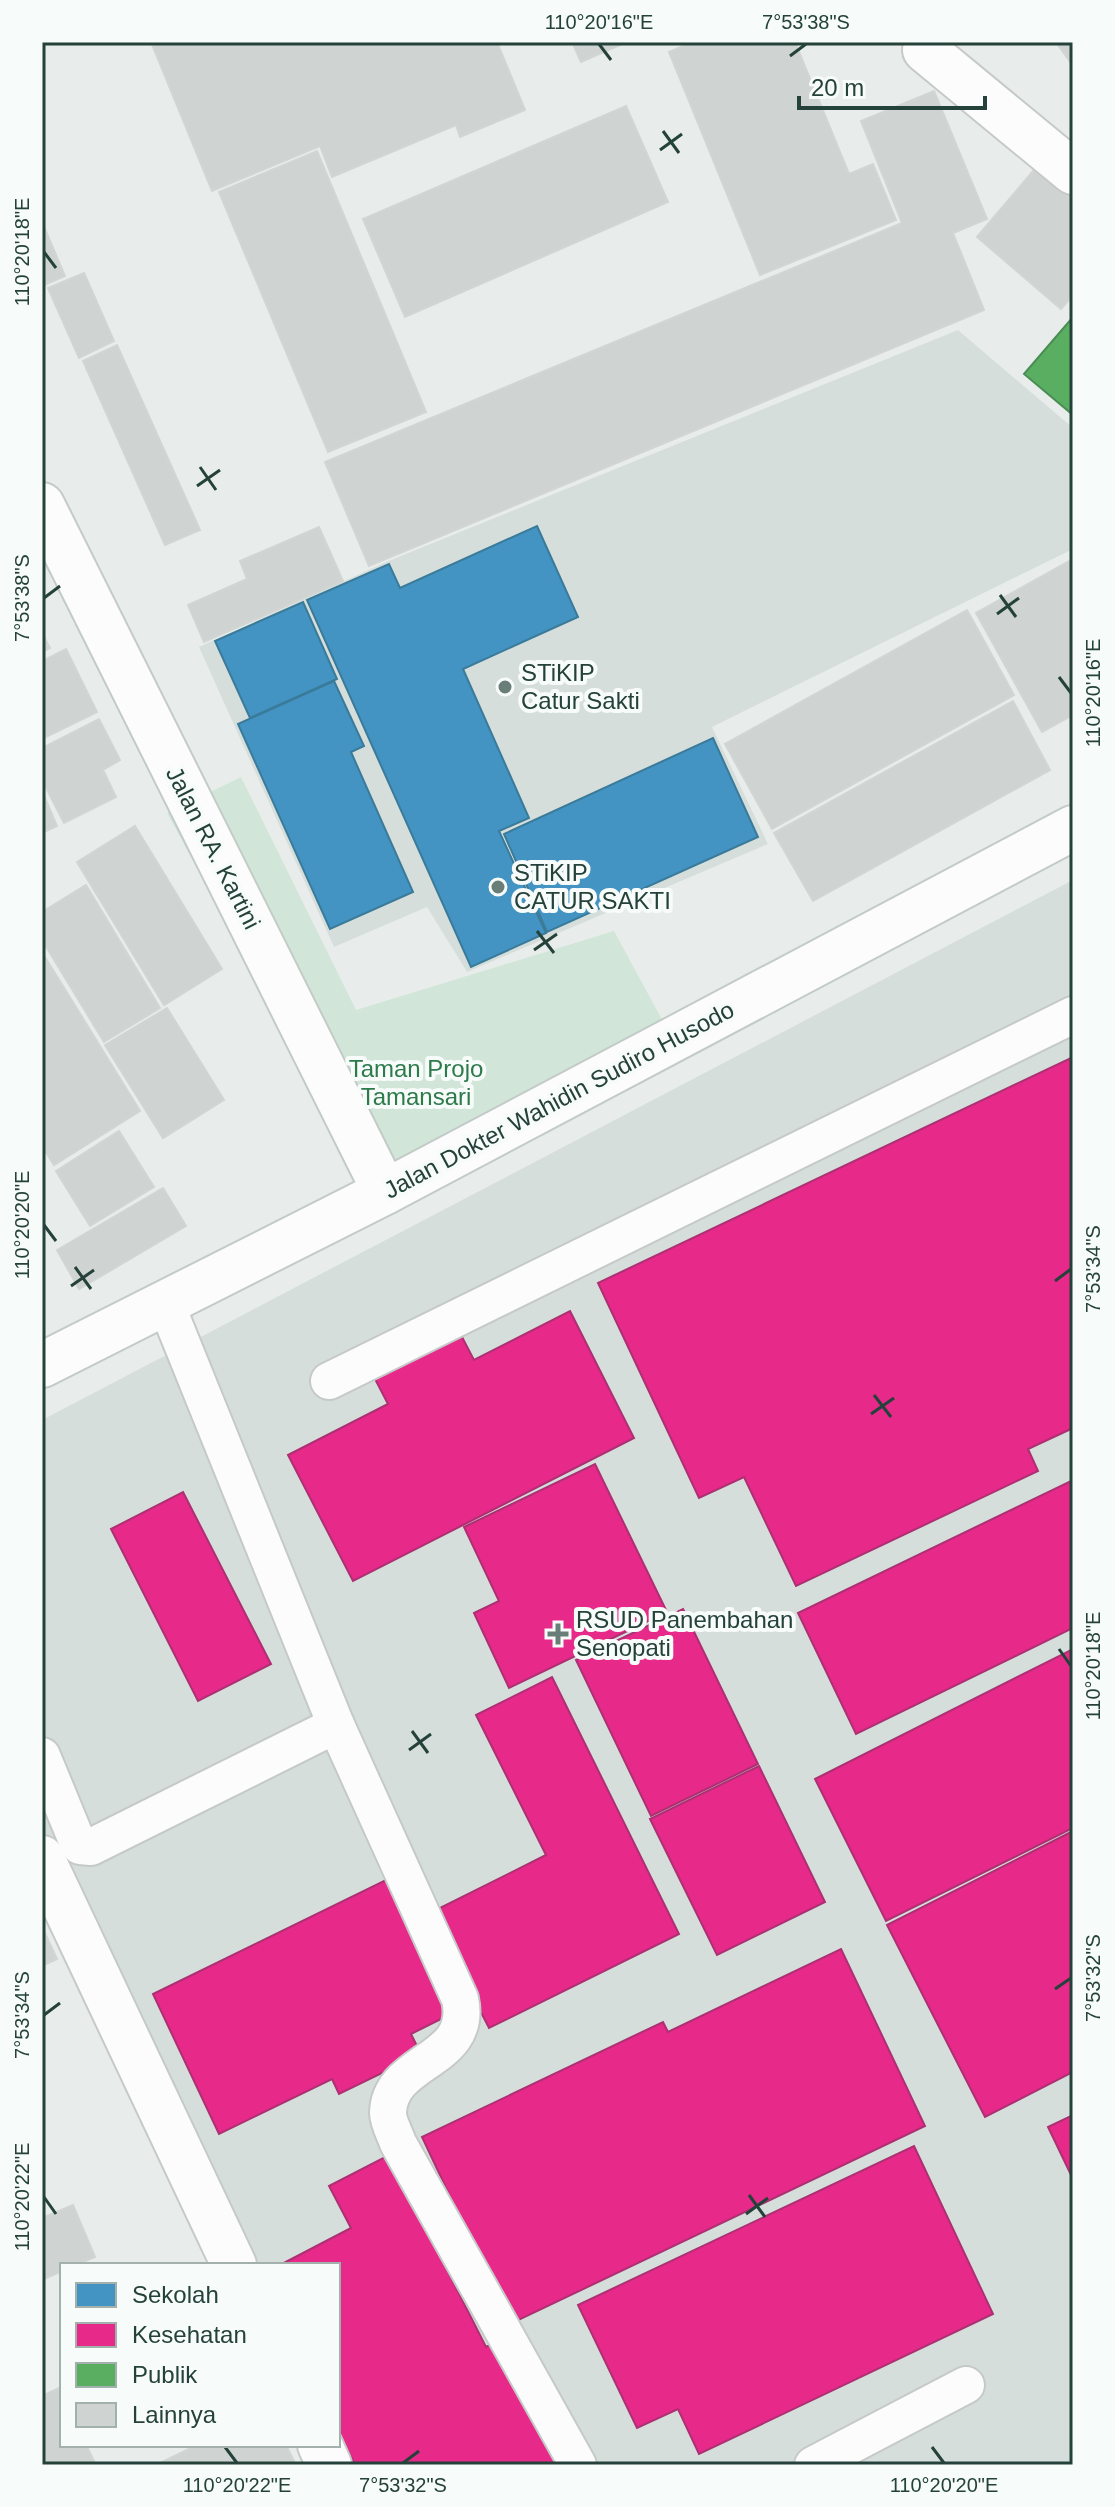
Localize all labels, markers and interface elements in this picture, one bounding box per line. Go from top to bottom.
text: 110°20'16"E [545,11,653,33]
text: 7°53'38"S [762,11,850,33]
scale bar [799,60,985,110]
text: 20 m [811,74,864,101]
text: 110°20'18"E [11,198,33,306]
text: 7°53'38"S [11,554,33,642]
text: 110°20'16"E [1082,639,1104,747]
place label: STiKIP Catur Sakti [521,659,640,714]
marker: STiKIP Catur Sakti [496,678,514,696]
street label: Jalan RA. Kartini [161,762,266,934]
place label: STiKIP CATUR SAKTI [514,859,671,914]
marker: STiKIP CATUR SAKTI [489,878,507,896]
street label: Jalan Dokter Wahidin Sudiro Husodo [379,995,738,1204]
park label: Taman Projo Tamansari [349,1055,483,1110]
text: 110°20'20"E [11,1171,33,1279]
text: 7°53'34"S [1082,1225,1104,1313]
place label: RSUD Panembahan Senopati [576,1606,793,1661]
text: 110°20'18"E [1082,1612,1104,1720]
marker: RSUD Panembahan Senopati [547,1623,569,1645]
text: 7°53'32"S [1082,1934,1104,2022]
text: 7°53'34"S [11,1971,33,2059]
text: 110°20'22"E [11,2143,33,2251]
legend [60,2263,340,2447]
text: Sekolah [132,2281,219,2308]
text: Kesehatan [132,2321,247,2348]
text: Publik [132,2361,198,2388]
text: Lainnya [132,2401,217,2428]
text: 110°20'22"E [183,2474,291,2496]
text: 7°53'32"S [359,2474,447,2496]
text: 110°20'20"E [890,2474,998,2496]

